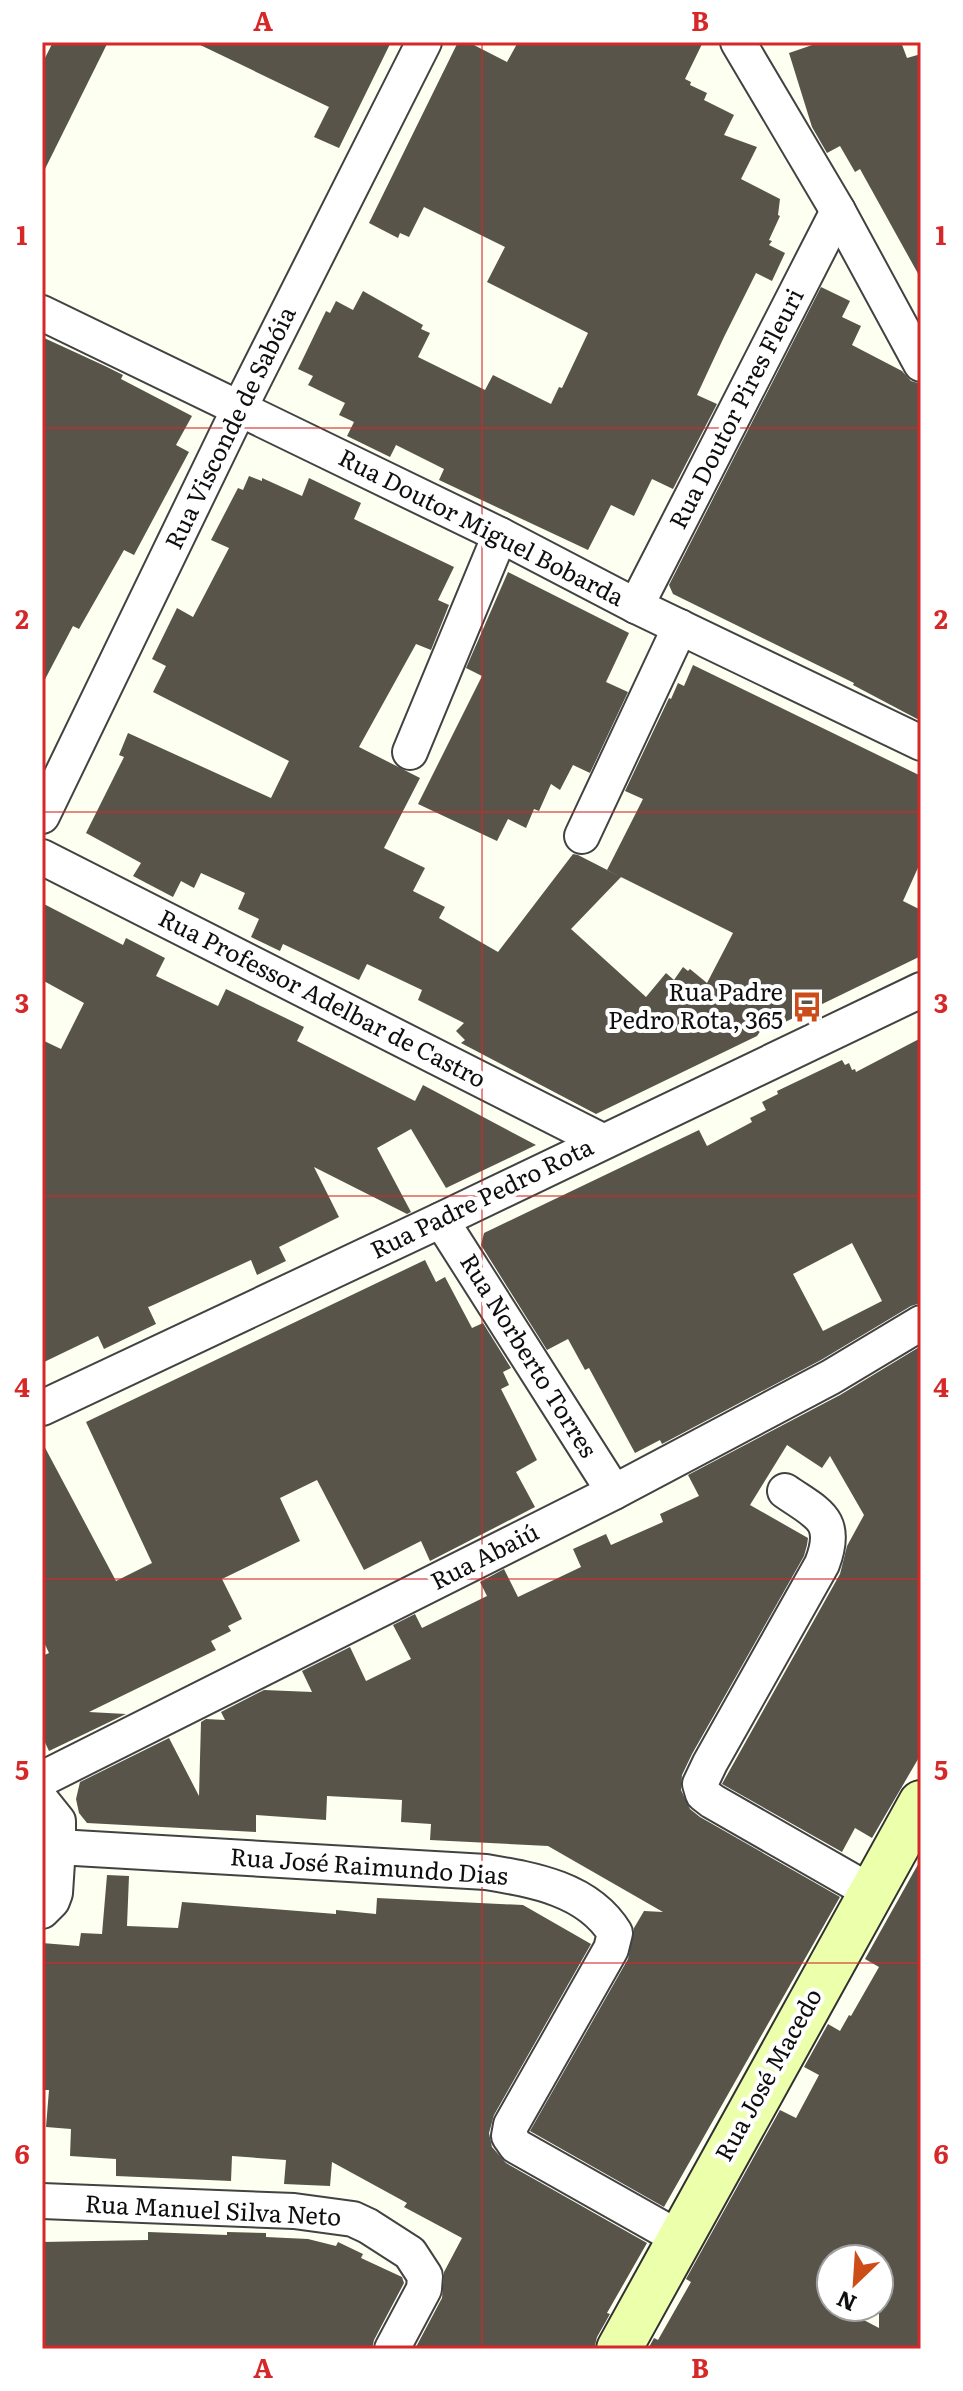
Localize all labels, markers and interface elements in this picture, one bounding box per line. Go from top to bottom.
text: A [253,0,273,39]
text: B [691,0,709,39]
text: 1 [17,214,28,253]
text: 1 [936,214,947,253]
street label: Rua Doutor Pires Fleuri [659,281,811,534]
street label: Rua Visconde de Sabóia [155,300,303,554]
street label: Rua Doutor Miguel Bobarda [333,438,631,613]
text: 2 [15,598,29,637]
text: 2 [934,598,948,637]
street label: Rua Professor Adelbar de Castro [153,899,493,1095]
place label: Rua Padre Pedro Rota, 365 [608,973,783,1036]
text: 3 [15,982,29,1021]
text: 3 [934,982,948,1021]
bus stop icon: Rua Padre Pedro Rota, 365 [790,990,824,1024]
street label: Rua Padre Pedro Rota [364,1128,598,1266]
street label: Rua Norberto Torres [453,1246,607,1464]
text: 4 [14,1366,30,1405]
text: 4 [933,1366,949,1405]
street label: Rua Abaiú [424,1513,544,1597]
text: 5 [15,1749,29,1788]
text: 5 [934,1749,948,1788]
street label: Rua José Raimundo Dias [229,1837,509,1892]
street label: Rua José Macedo [705,1981,829,2167]
text: 6 [14,2133,30,2172]
text: 6 [933,2133,949,2172]
street label: Rua Manuel Silva Neto [84,2184,342,2233]
north arrow [815,2243,895,2323]
text: N [831,2284,861,2321]
text: A [253,2347,273,2386]
text: B [691,2347,709,2386]

